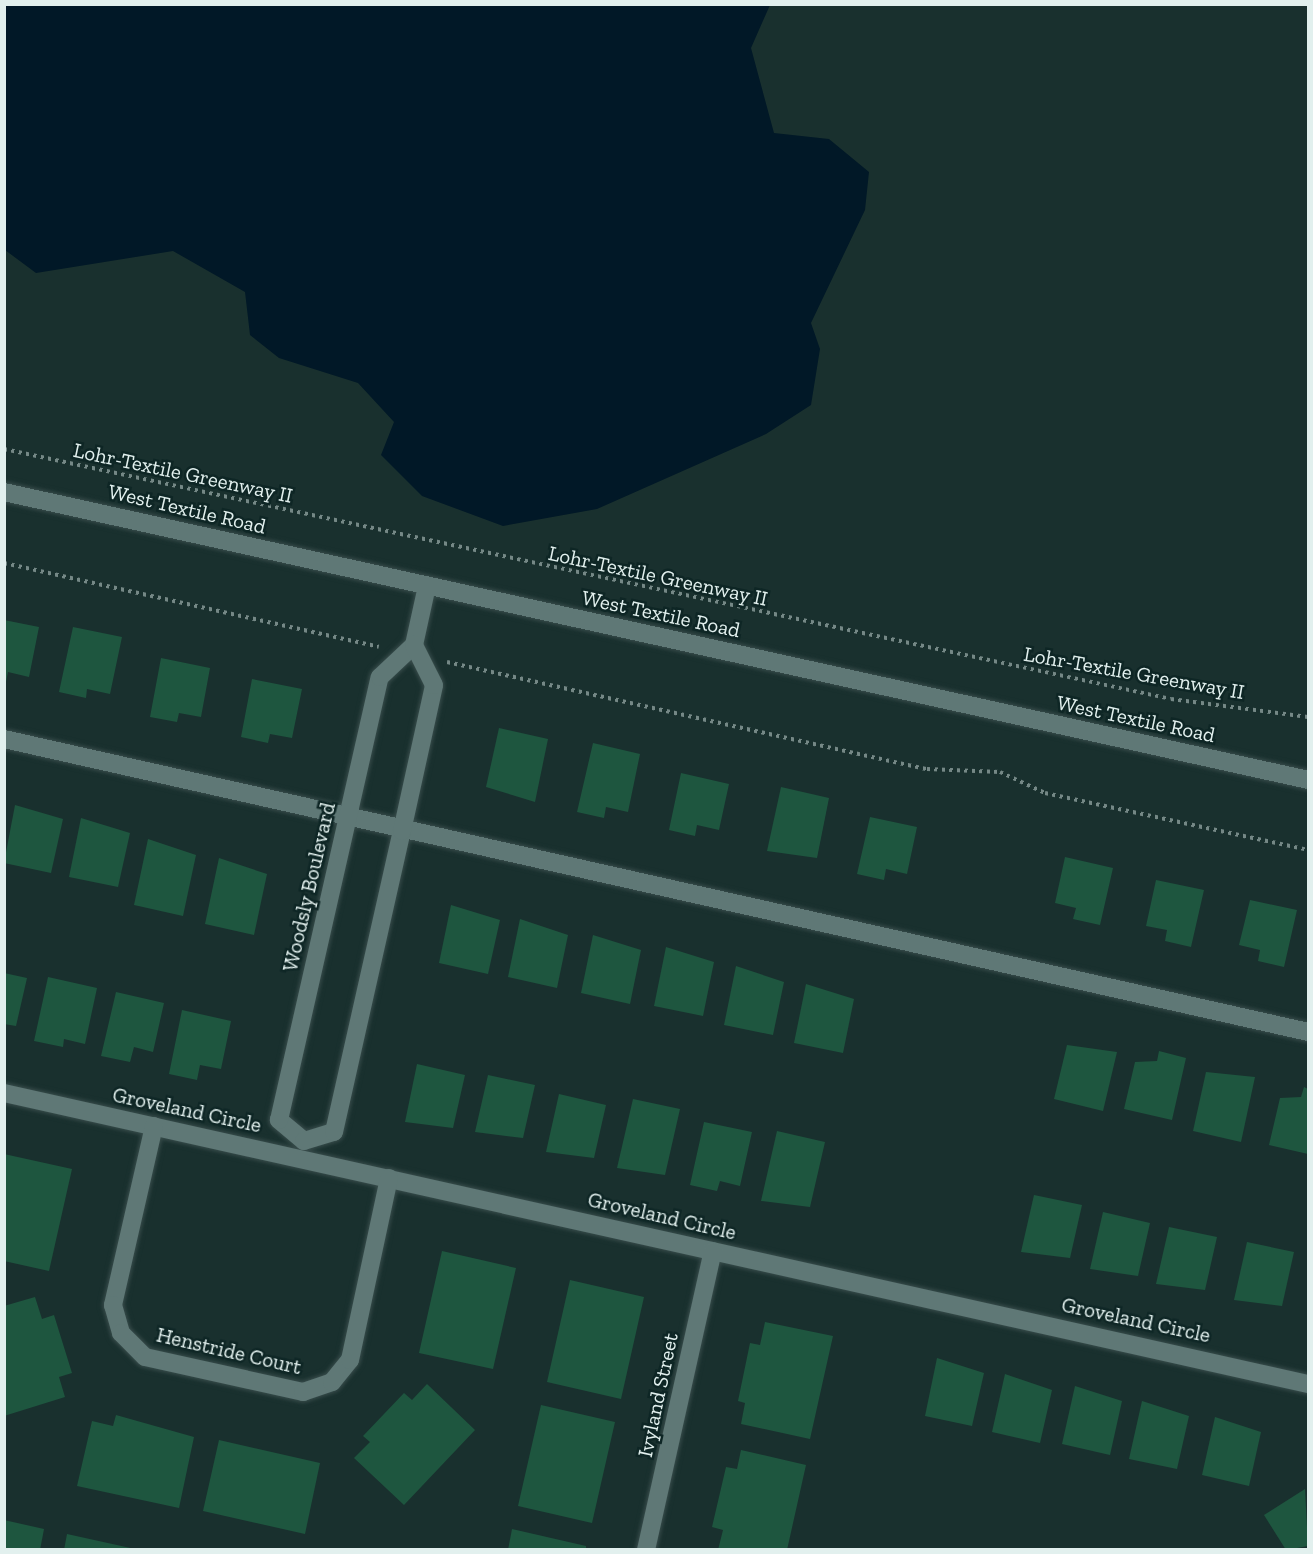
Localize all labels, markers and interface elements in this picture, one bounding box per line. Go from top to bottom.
street label: Lohr-Textile Greenway II [71,437,295,509]
street label: West Textile Road [106,479,268,539]
street label: Lohr-Textile Greenway II [546,540,770,612]
street label: West Textile Road [579,585,743,643]
street label: Lohr-Textile Greenway II [1021,641,1247,705]
street label: West Textile Road [1054,690,1218,748]
street label: Woodsly Boulevard [277,800,341,974]
street label: Groveland Circle [110,1082,264,1138]
street label: Groveland Circle [585,1187,739,1245]
street label: Groveland Circle [1059,1292,1213,1348]
street label: Henstride Court [154,1322,304,1380]
street label: Ivyland Street [633,1330,683,1460]

